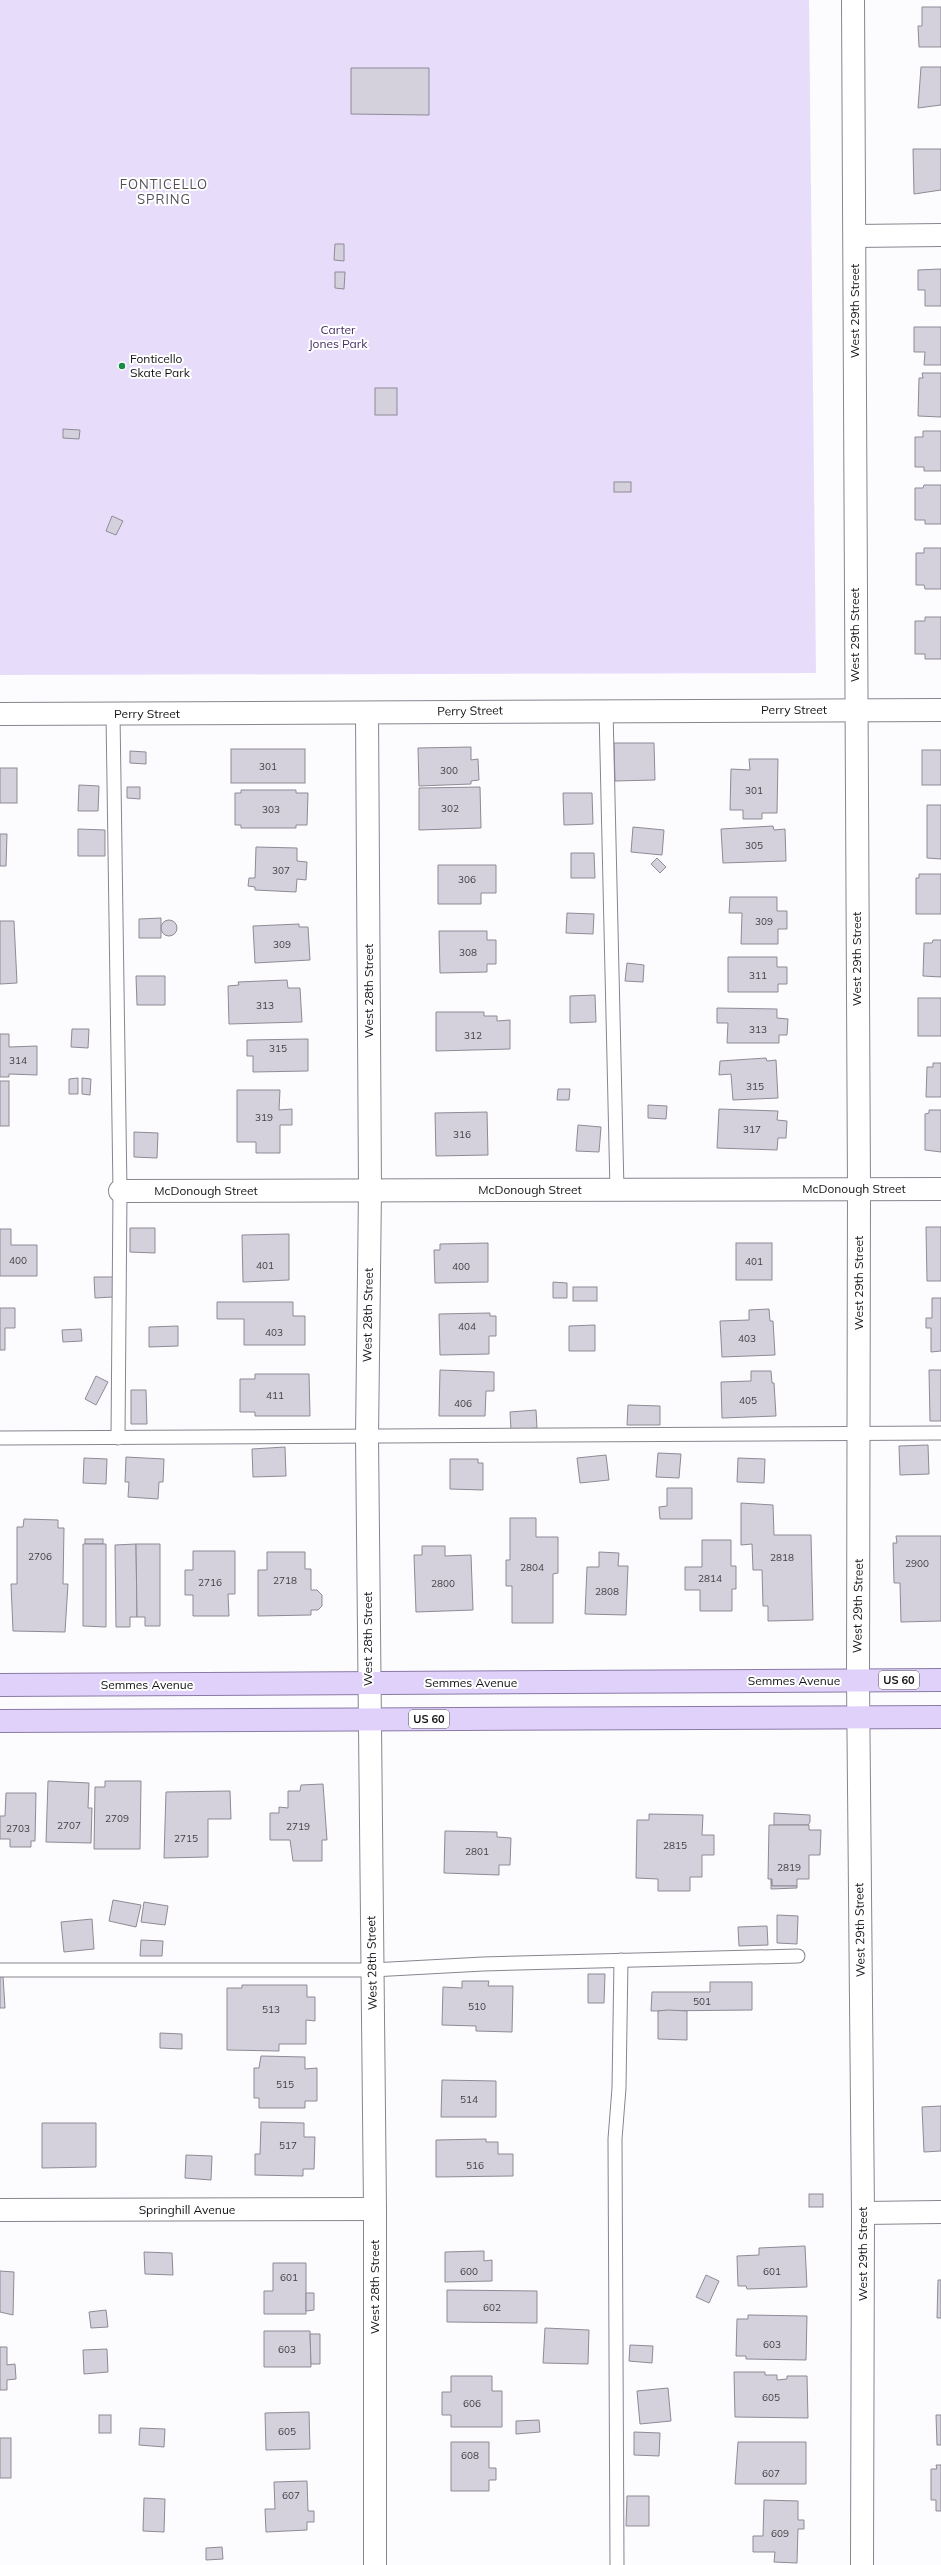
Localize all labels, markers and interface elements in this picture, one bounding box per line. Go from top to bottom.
district label: FONTICELLO SPRING [120,176,208,207]
street label: West 29th Street [847,264,862,358]
park label: Carter Jones Park [309,322,368,351]
place label: Fonticello Skate Park [130,351,191,380]
marker: Fonticello Skate Park [117,361,127,371]
street label: West 29th Street [847,588,862,682]
street label: Perry Street [437,702,503,719]
street label: Perry Street [761,702,827,717]
street label: Perry Street [114,706,180,721]
house number: 301 [259,760,277,773]
house number: 300 [440,764,458,777]
house number: 301 [745,784,763,797]
house number: 302 [441,802,459,815]
house number: 303 [262,803,280,816]
house number: 305 [745,839,763,852]
house number: 307 [272,864,290,877]
house number: 306 [458,873,476,886]
street label: West 29th Street [849,912,864,1006]
house number: 309 [755,915,773,928]
house number: 309 [273,938,291,951]
street label: West 28th Street [361,944,376,1038]
house number: 308 [459,946,477,959]
house number: 311 [749,969,767,982]
house number: 313 [256,999,274,1012]
house number: 313 [749,1023,767,1036]
house number: 312 [464,1029,482,1042]
house number: 315 [269,1042,287,1055]
house number: 314 [9,1054,27,1067]
house number: 315 [746,1080,764,1093]
house number: 319 [255,1111,273,1124]
house number: 317 [743,1123,761,1136]
house number: 316 [453,1128,471,1141]
street label: McDonough Street [802,1181,906,1196]
street label: McDonough Street [478,1182,582,1197]
street label: McDonough Street [154,1183,258,1198]
street label: West 29th Street [851,1236,866,1330]
house number: 400 [9,1254,27,1267]
house number: 401 [745,1255,763,1268]
house number: 401 [256,1259,274,1272]
house number: 400 [452,1260,470,1273]
street label: West 28th Street [359,1268,376,1362]
house number: 404 [458,1320,476,1333]
house number: 403 [265,1326,283,1339]
house number: 403 [738,1332,756,1345]
house number: 411 [266,1389,284,1402]
house number: 405 [739,1394,757,1407]
house number: 406 [454,1397,472,1410]
house number: 2706 [28,1550,52,1563]
house number: 2818 [770,1551,794,1564]
house number: 2900 [905,1557,929,1570]
street label: West 29th Street [849,1559,866,1653]
house number: 2804 [520,1561,544,1574]
house number: 2814 [698,1572,722,1585]
house number: 2718 [273,1574,297,1587]
house number: 2716 [198,1576,222,1589]
house number: 2800 [431,1577,455,1590]
house number: 2808 [595,1585,619,1598]
street label: West 28th Street [360,1592,375,1686]
road number: US 60 [879,1671,919,1689]
street label: Semmes Avenue [748,1673,840,1688]
street label: Semmes Avenue [425,1675,517,1690]
street label: Semmes Avenue [101,1677,193,1692]
road number: US 60 [409,1710,449,1728]
house number: 2709 [105,1812,129,1825]
house number: 2707 [57,1819,81,1832]
house number: 2719 [286,1820,310,1833]
house number: 2703 [6,1822,30,1835]
house number: 2715 [174,1832,198,1845]
house number: 2815 [663,1839,687,1852]
house number: 2801 [465,1845,489,1858]
house number: 2819 [777,1861,801,1874]
street label: West 29th Street [851,1883,868,1977]
street label: West 28th Street [363,1916,380,2010]
house number: 501 [693,1995,711,2008]
house number: 510 [468,2000,486,2013]
house number: 513 [262,2003,280,2016]
house number: 515 [276,2078,294,2091]
house number: 514 [460,2093,478,2106]
house number: 517 [279,2139,297,2152]
house number: 516 [466,2159,484,2172]
street label: Springhill Avenue [139,2202,235,2217]
street label: West 29th Street [855,2207,870,2301]
street label: West 28th Street [367,2240,382,2334]
house number: 600 [460,2265,478,2278]
house number: 601 [763,2265,781,2278]
house number: 601 [280,2271,298,2284]
house number: 602 [483,2301,501,2314]
house number: 603 [763,2338,781,2351]
house number: 603 [278,2343,296,2356]
house number: 605 [762,2391,780,2404]
house number: 606 [463,2397,481,2410]
house number: 605 [278,2425,296,2438]
house number: 608 [461,2449,479,2462]
house number: 607 [762,2467,780,2480]
house number: 607 [282,2489,300,2502]
house number: 609 [771,2527,789,2540]

